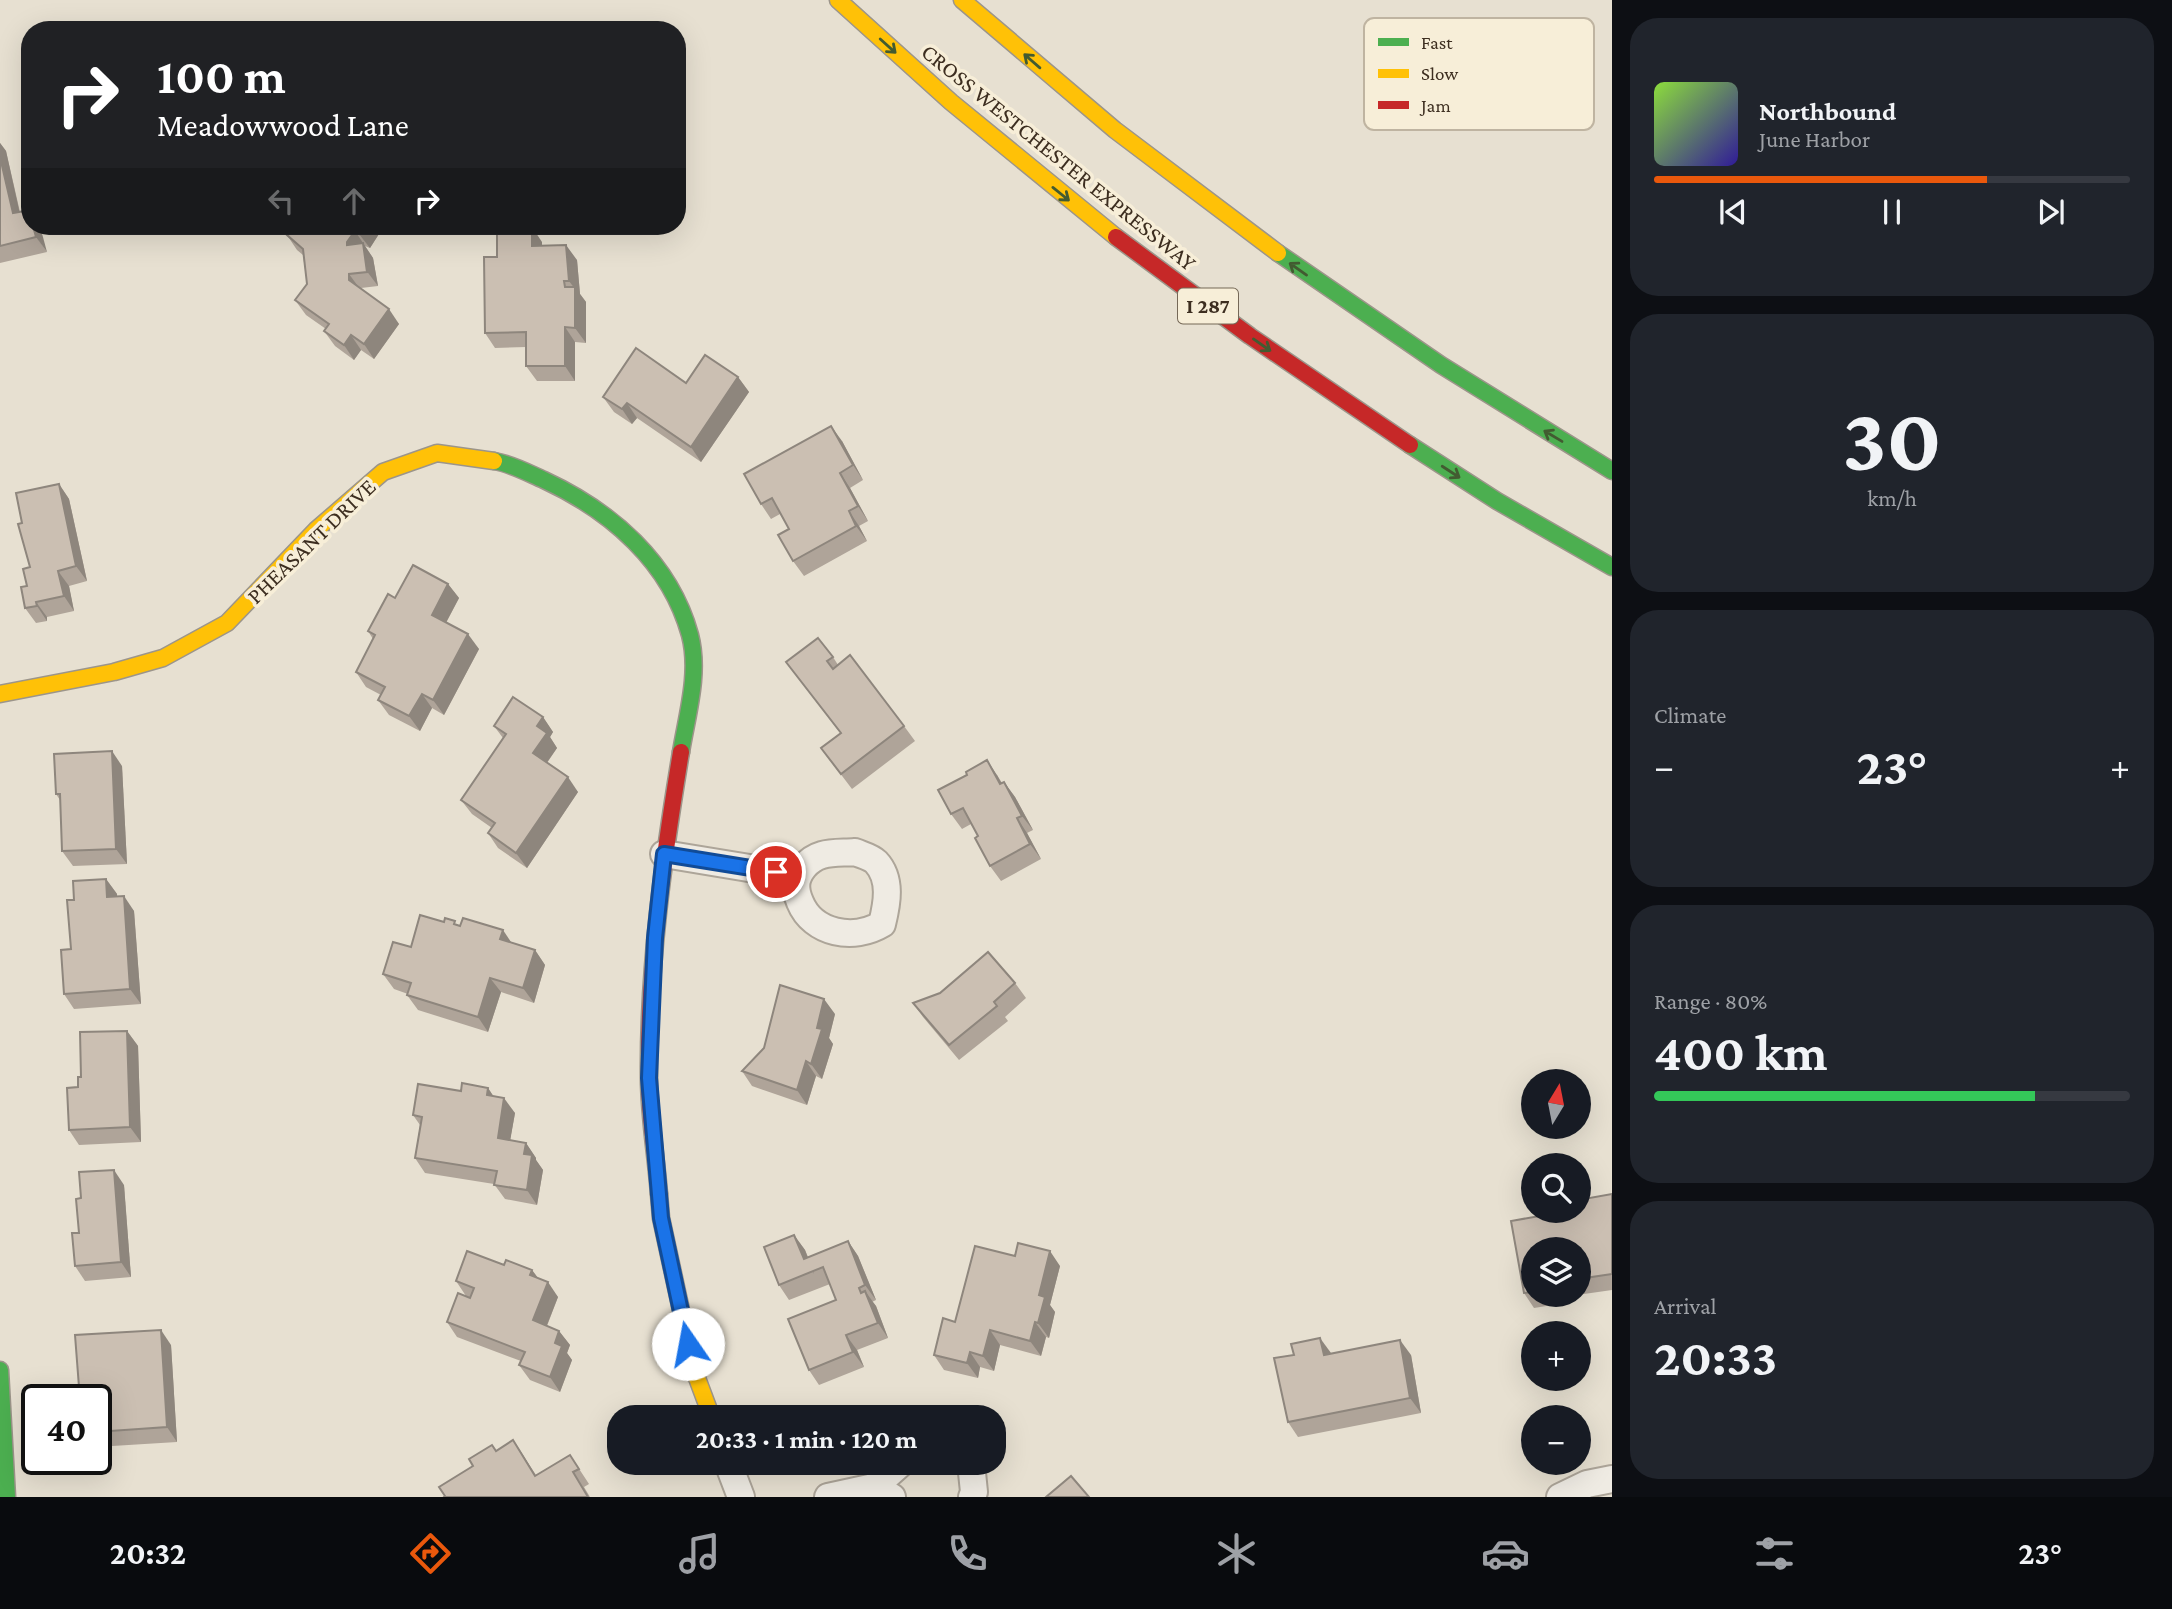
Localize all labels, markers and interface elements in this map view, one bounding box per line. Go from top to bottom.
legend [1364,18,1594,130]
text: Fast [1421,32,1453,53]
one-way arrow [879,38,896,55]
street label: CROSS WESTCHESTER EXPRESSWAY [916,38,1202,276]
icon: right [42,49,133,140]
text: 100 m [157,49,286,104]
one-way arrow [1023,53,1041,69]
text: Slow [1421,63,1458,84]
text: Jam [1419,95,1451,116]
text: Northbound [1759,97,1896,126]
text: Meadowwood Lane [157,107,409,143]
text: June Harbor [1759,126,1870,152]
icon: left [262,182,300,220]
icon: ahead [335,182,373,220]
icon: right [408,182,446,220]
one-way arrow [1052,186,1070,201]
icon: previous [1714,193,1752,231]
icon: pause [1873,193,1911,231]
icon: next [2032,193,2070,231]
one-way arrow [1289,262,1308,277]
road number: I 287 [1178,288,1238,324]
one-way arrow [1252,338,1271,352]
text: 30 [1842,388,1942,490]
one-way arrow [1544,429,1564,443]
one-way arrow [1441,465,1461,479]
street label: PHEASANT DRIVE [241,473,381,609]
text: km/h [1867,485,1917,511]
text: Climate [1654,702,1726,728]
text: 23° [1856,737,1928,795]
text: − [1654,745,1674,787]
text: + [2110,745,2130,787]
pin [746,842,806,902]
icon: arrive [757,853,795,891]
text: Range · 80% [1654,988,1767,1014]
text: 400 km [1654,1023,1827,1081]
north arrow [1521,1069,1591,1139]
map controls [1521,1069,1591,1475]
button: search [1521,1153,1591,1223]
button: layers [1521,1237,1591,1307]
text: Arrival [1654,1293,1717,1319]
position arrow [651,1307,725,1381]
button: + [1521,1321,1591,1391]
text: 20:33 [1654,1328,1777,1386]
speed limit sign: 40 [21,1384,112,1475]
button: − [1521,1405,1591,1475]
text: 20:33 · 1 min · 120 m [696,1425,917,1454]
icon: directions [406,1529,455,1578]
icon: music [675,1529,724,1578]
icon: phone [943,1529,992,1578]
icon: climate [1212,1529,1261,1578]
icon: car [1481,1529,1530,1578]
icon: filters [1750,1529,1799,1578]
text: 20:32 [110,1535,186,1571]
text: 23° [2018,1535,2062,1571]

